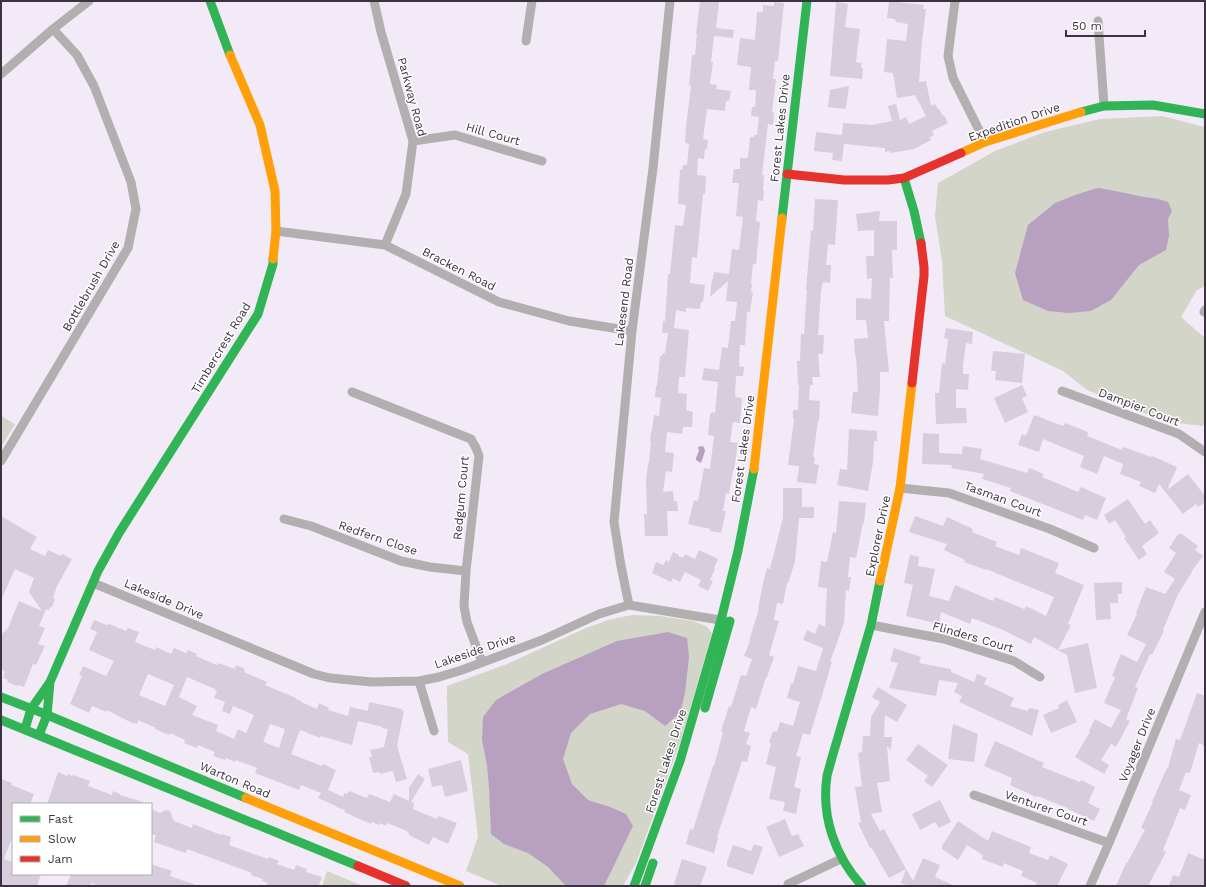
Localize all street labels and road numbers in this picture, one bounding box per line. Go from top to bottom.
street label: Parkway Road [395,56,429,138]
street label: Forest Lakes Drive [767,73,793,183]
street label: Expedition Drive [966,100,1062,144]
street label: Hill Court [464,120,522,148]
street label: Bottlebrush Drive [59,238,123,334]
street label: Bracken Road [420,245,498,293]
street label: Lakesend Road [612,257,636,347]
street label: Timbercrest Road [188,300,254,396]
street label: Dampier Court [1097,385,1181,429]
street label: Forest Lakes Drive [729,394,758,504]
street label: Redgum Court [450,456,472,540]
street label: Tasman Court [962,479,1044,519]
street label: Explorer Drive [863,494,893,578]
street label: Redfern Close [337,518,419,558]
street label: Lakeside Drive [122,576,206,622]
street label: Flinders Court [931,619,1015,655]
street label: Lakeside Drive [432,630,518,672]
street label: Voyager Drive [1116,706,1158,784]
street label: Forest Lakes Drive [643,707,689,815]
street label: Warton Road [198,759,272,801]
street label: Venturer Court [1003,787,1089,829]

